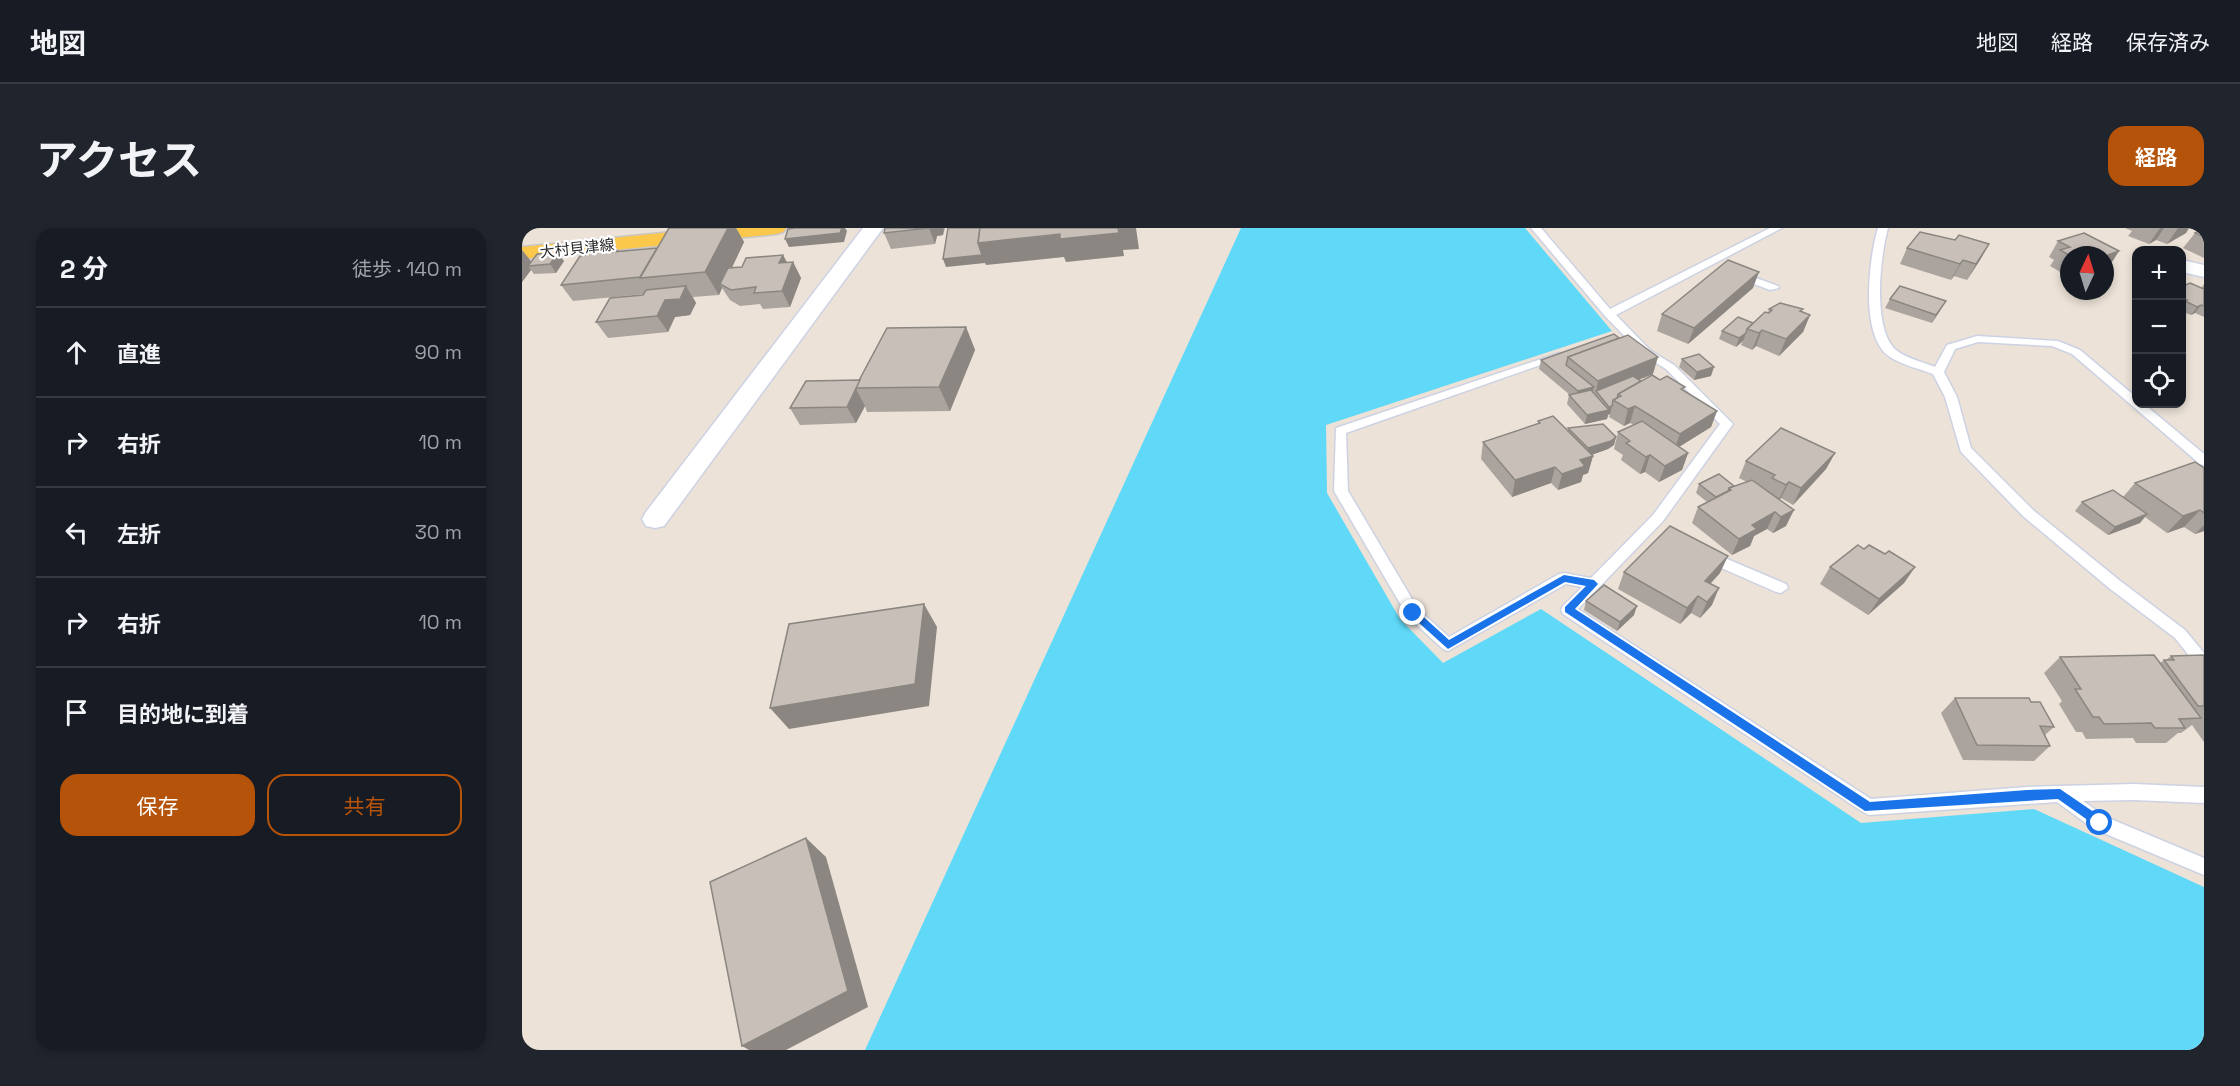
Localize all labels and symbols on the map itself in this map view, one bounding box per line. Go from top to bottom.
street label: 大村貝津線 [539,235,615,261]
north arrow [2060,246,2114,300]
route end [1399,599,1425,625]
route start [2086,809,2112,835]

